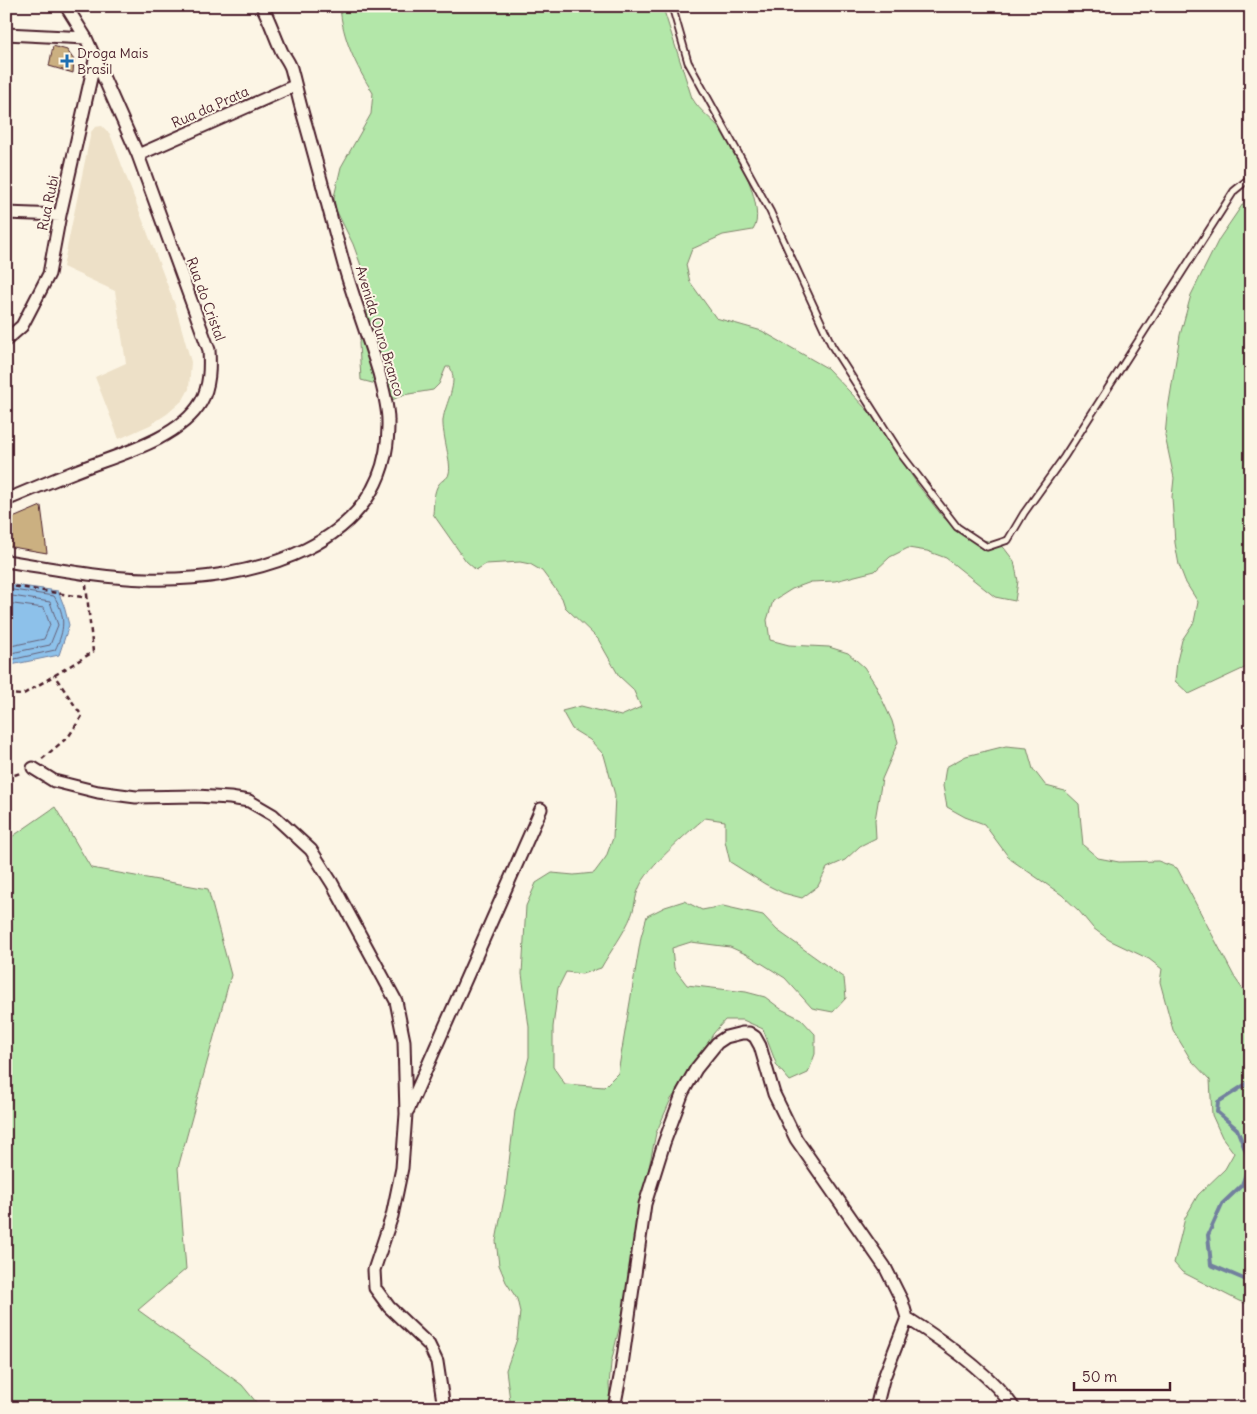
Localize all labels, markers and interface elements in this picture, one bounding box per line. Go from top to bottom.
place label: Droga Mais Brasil [77,44,148,78]
marker: Droga Mais Brasil [61,55,73,67]
street label: Rua da Prata [169,82,251,132]
street label: Rua Rubi [33,174,63,232]
street label: Rua do Cristal [183,255,229,343]
street label: Avenida Ouro Branco [352,264,408,399]
scale bar [1074,1359,1171,1391]
text: 50 m [1082,1367,1117,1386]

